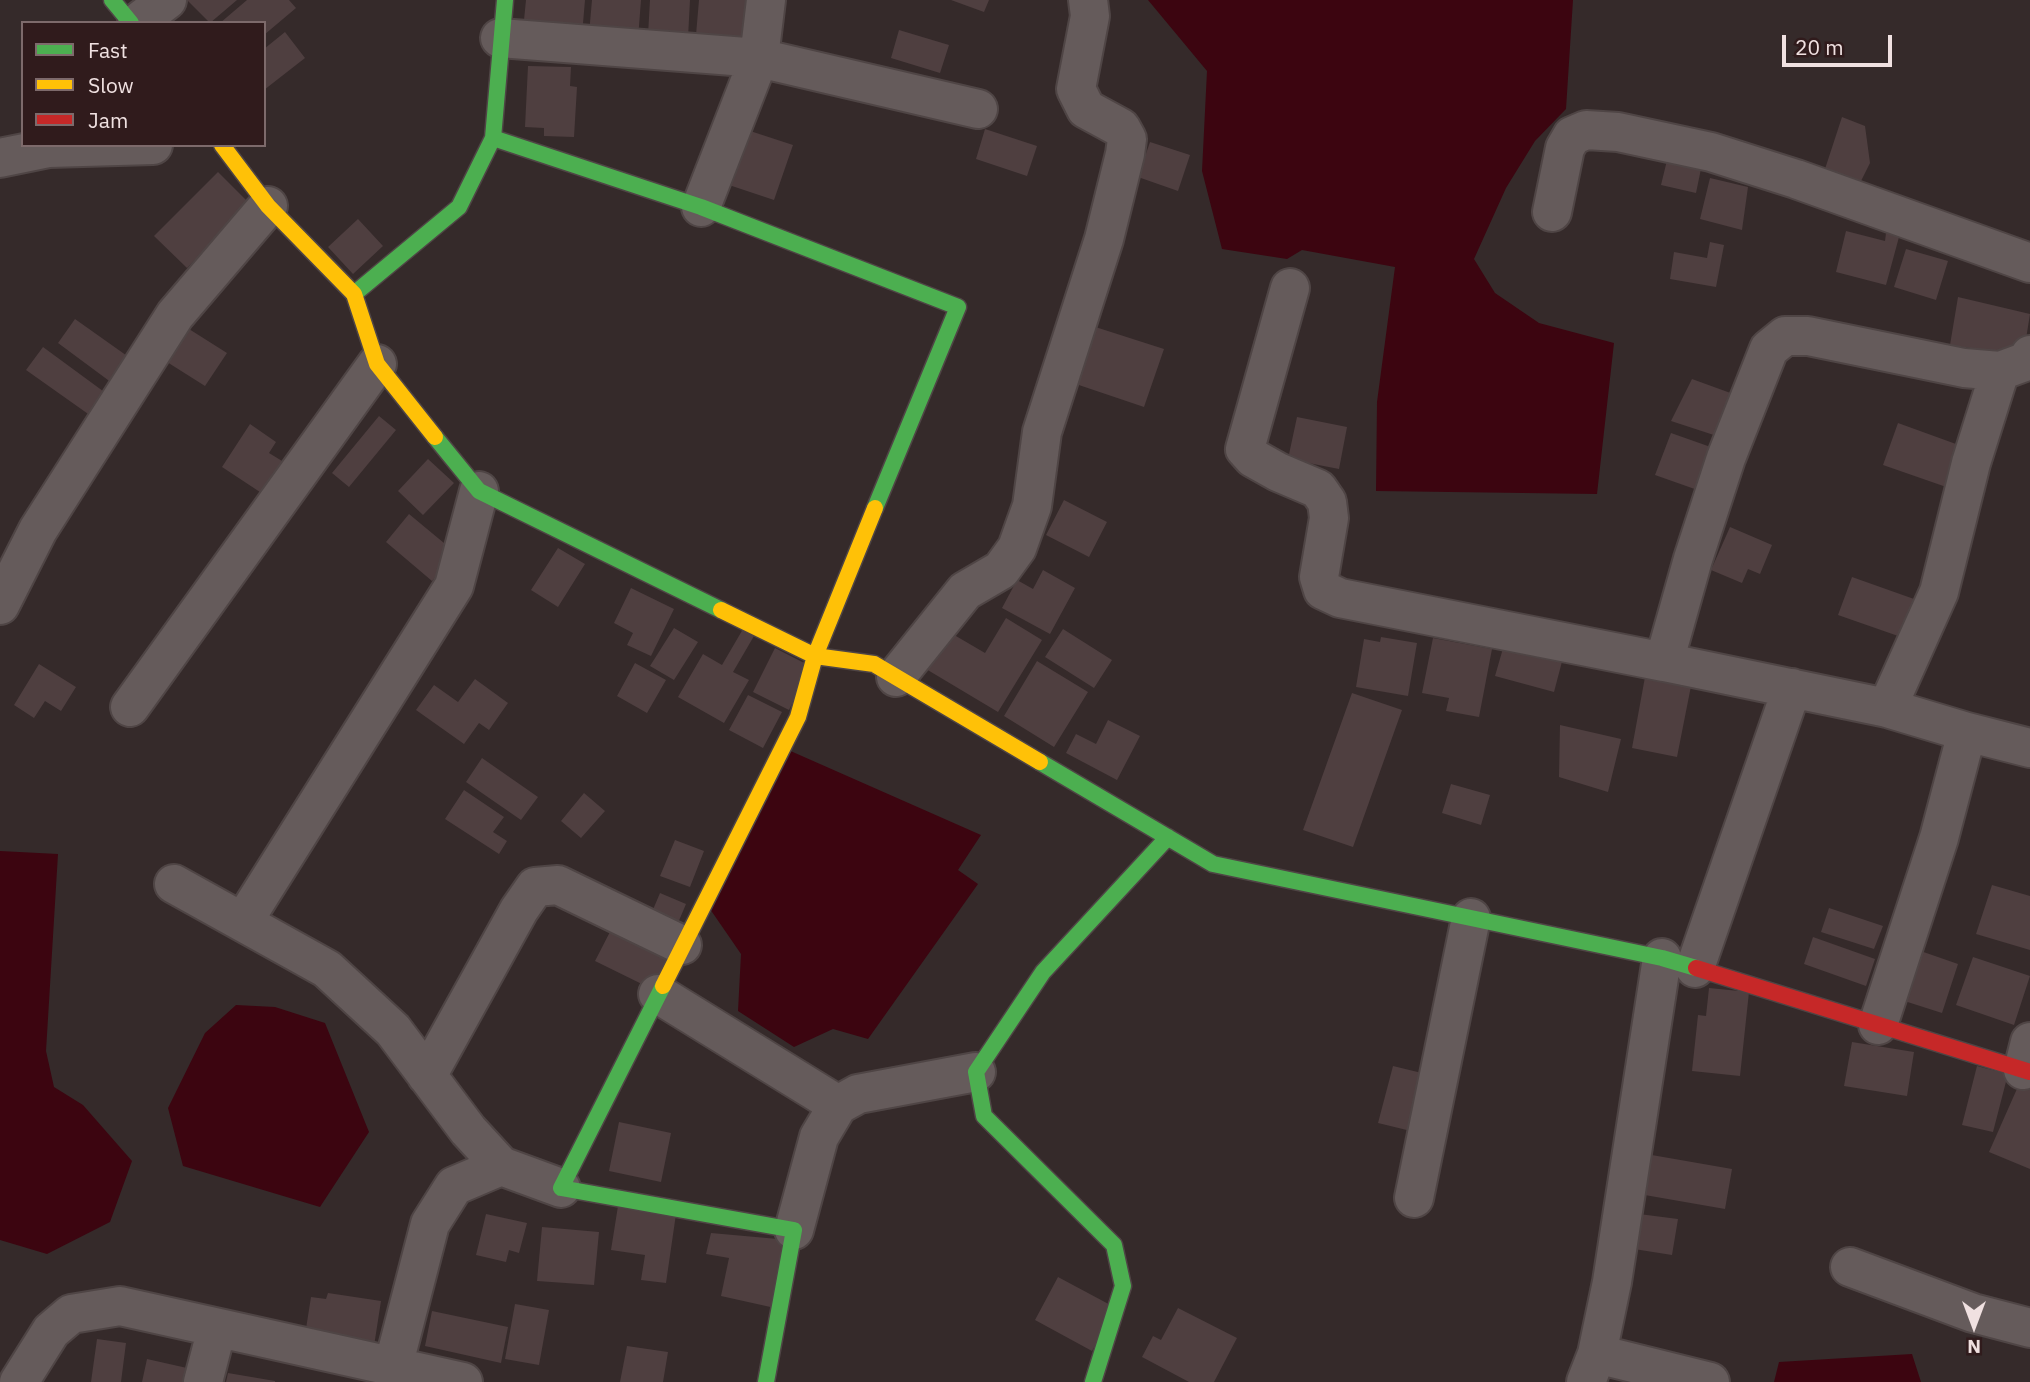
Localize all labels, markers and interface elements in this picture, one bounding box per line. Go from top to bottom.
legend [21,21,266,147]
scale bar [1785,21,1895,65]
text: 20 m [1795,33,1844,61]
text: Fast [88,36,128,64]
text: Slow [88,71,134,99]
text: Jam [88,106,128,134]
north arrow [1939,1291,2009,1361]
text: N [1967,1335,1981,1359]

